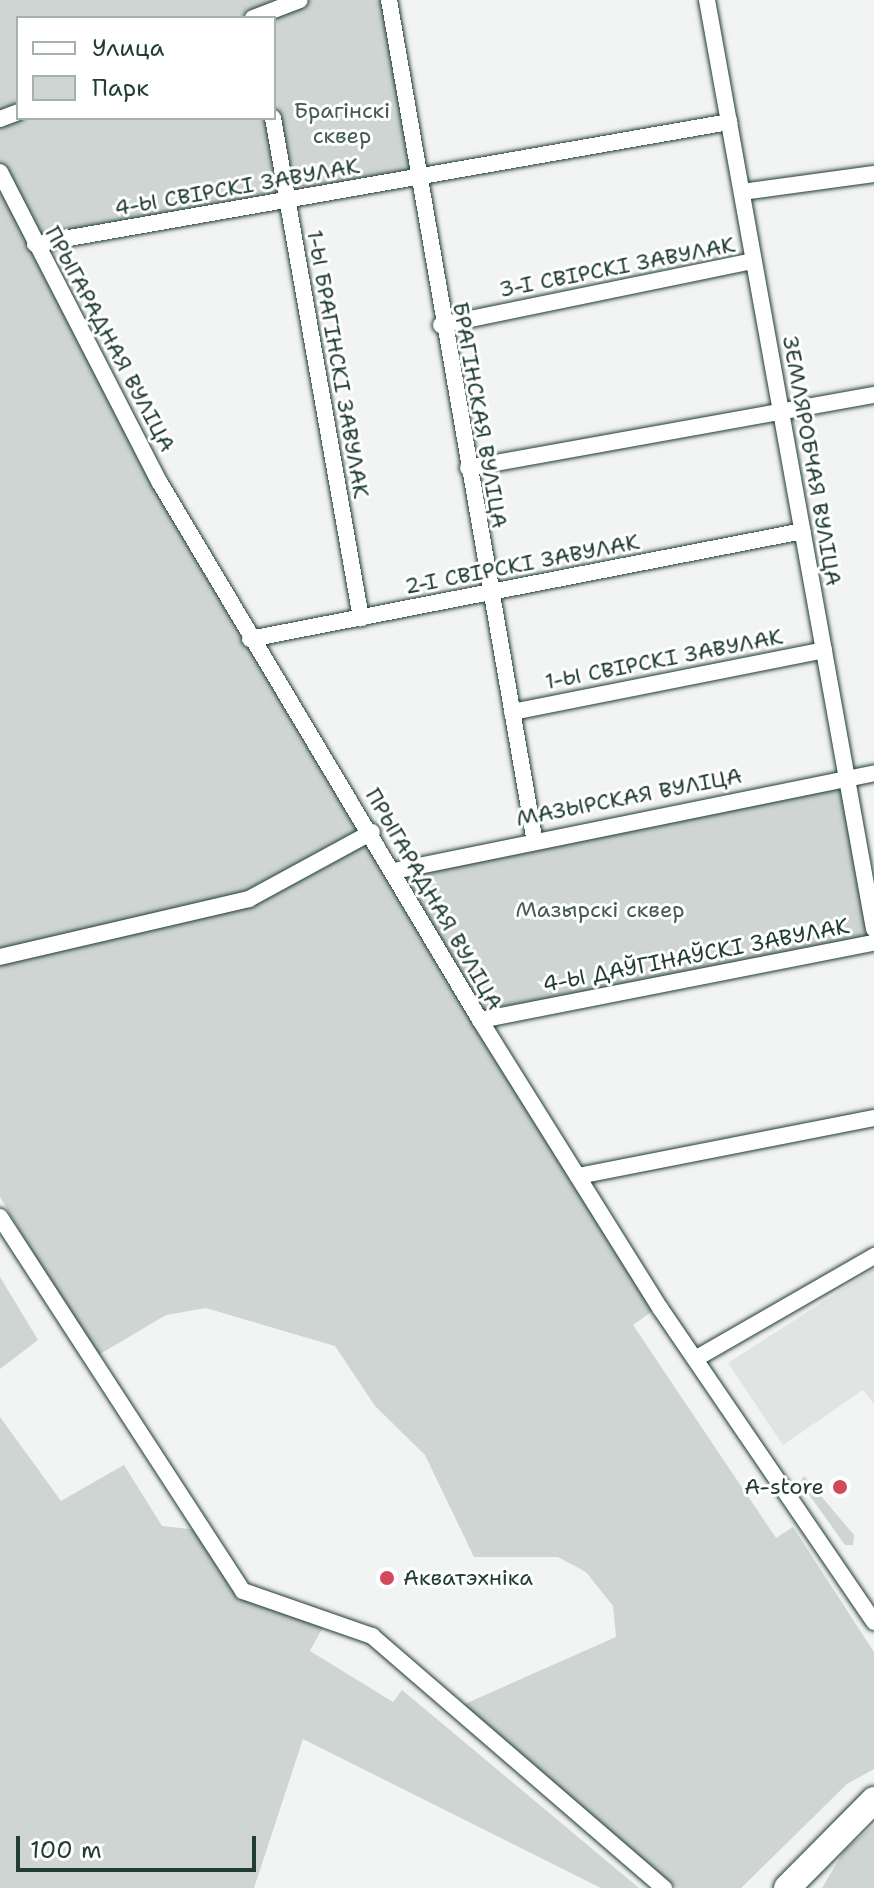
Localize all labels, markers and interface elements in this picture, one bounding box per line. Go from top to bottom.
legend [16,16,276,120]
text: Улица [92,32,165,64]
text: Парк [92,72,149,104]
park label: Брагінскі сквер [294,97,390,148]
street label: 4-Ы СВІРСКІ ЗАВУЛАК [112,152,362,222]
street label: ПРЫГАРАДНАЯ ВУЛІЦА [39,222,181,456]
street label: 1-Ы БРАГІНСКІ ЗАВУЛАК [301,228,375,500]
street label: 3-І СВІРСКІ ЗАВУЛАК [497,231,737,303]
street label: БРАГІНСКАЯ ВУЛІЦА [447,300,513,530]
street label: ЗЕМЛЯРОБЧАЯ ВУЛІЦА [777,334,847,588]
street label: 2-І СВІРСКІ ЗАВУЛАК [402,528,642,600]
street label: 1-Ы СВІРСКІ ЗАВУЛАК [543,623,785,695]
street label: МАЗЫРСКАЯ ВУЛІЦА [514,762,744,832]
street label: ПРЫГАРАДНАЯ ВУЛІЦА [360,783,508,1015]
park label: Мазырскі сквер [515,897,685,923]
street label: 4-Ы ДАЎГІНАЎСКІ ЗАВУЛАК [540,912,852,998]
place label: А-store [744,1474,824,1500]
marker: А-store [831,1478,849,1496]
place label: Акватэхніка [403,1565,533,1591]
marker: Акватэхніка [378,1569,396,1587]
scale bar [20,1820,260,1870]
text: 100 m [30,1834,102,1866]

